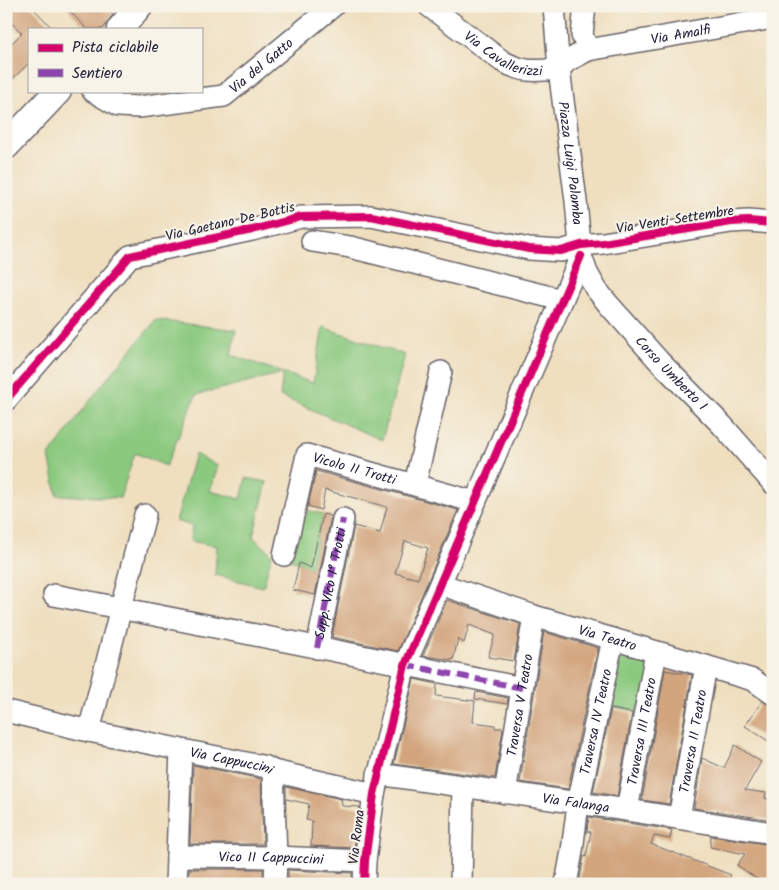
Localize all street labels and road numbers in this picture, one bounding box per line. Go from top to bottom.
street label: Via Amalfi [649,19,713,51]
street label: Via Cavallerizzi [459,26,544,83]
street label: Via del Gatto [225,33,299,99]
street label: Piazza Luigi Palomba [551,100,588,226]
street label: Via Gaetano De Bottis [163,196,297,248]
street label: Via Venti Settembre [615,200,736,240]
street label: Corso Umberto I [629,331,712,416]
street label: Vicolo II Trotti [310,447,399,492]
street label: Supp. Vico 1° Trotti [309,525,353,641]
street label: Via Teatro [576,620,639,657]
street label: Traversa V Teatro [501,652,540,758]
street label: Traversa IV Teatro [574,667,618,777]
street label: Traversa III Teatro [622,676,663,787]
street label: Traversa II Teatro [674,688,714,795]
street label: Via Cappuccini [188,742,278,781]
street label: Via Falanga [541,788,611,819]
street label: Via Roma [343,808,371,866]
street label: Vico II Cappuccini [218,846,325,871]

